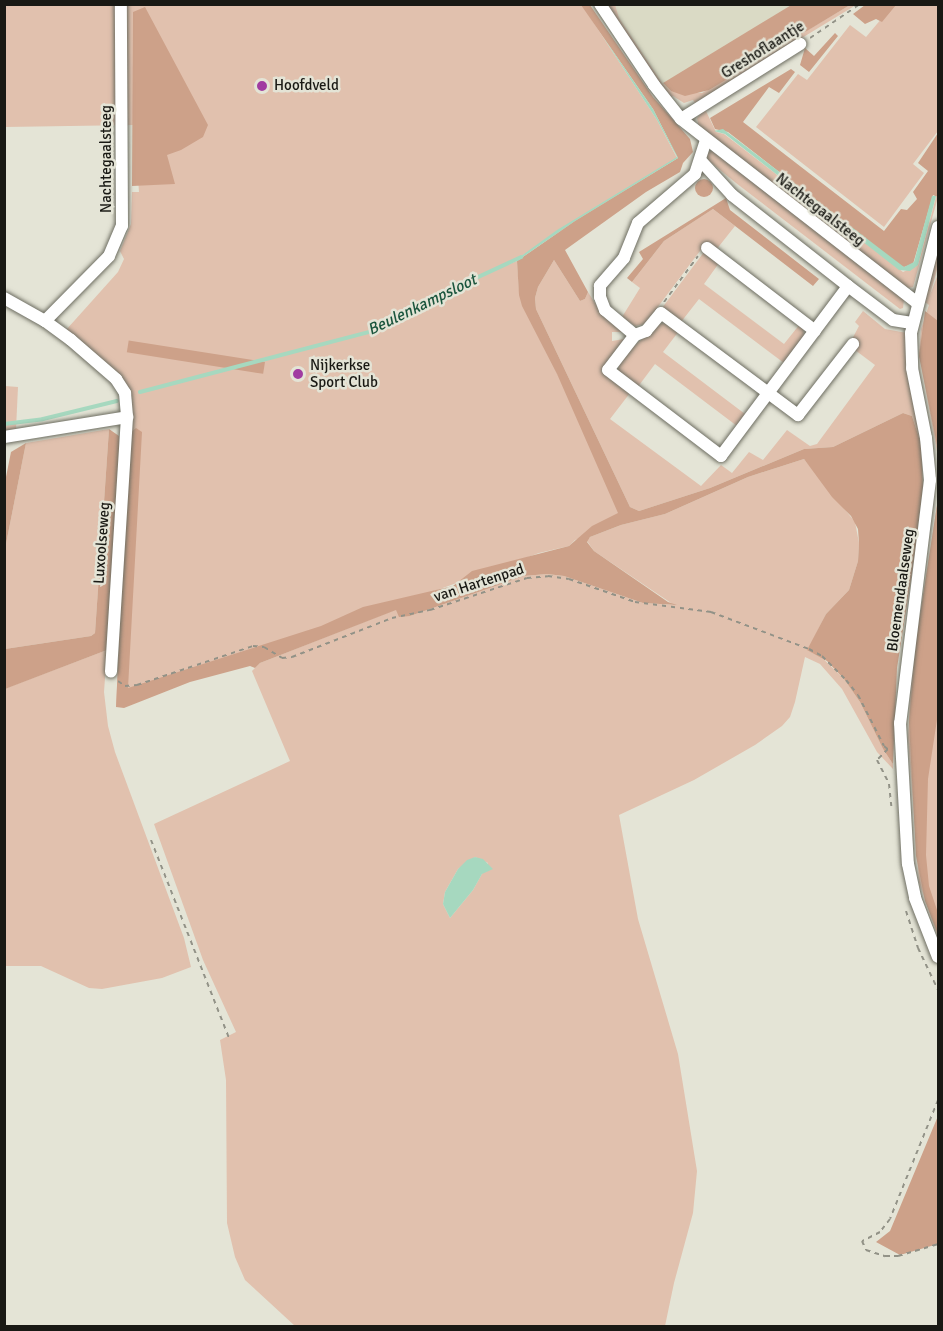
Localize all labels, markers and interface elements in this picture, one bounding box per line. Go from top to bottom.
street label: Greshoflaantje [718,17,808,83]
place label: Hoofdveld [274,77,339,95]
marker: Hoofdveld [255,79,269,93]
street label: Nachtegaalsteeg [98,105,116,213]
street label: Nachtegaalsteeg [772,170,868,250]
water label: Beulenkampsloot [364,270,480,340]
place label: Nijkerkse Sport Club [310,356,378,391]
marker: Nijkerkse Sport Club [291,367,305,381]
street label: Luxoolseweg [90,501,114,585]
street label: Bloemendaalseweg [883,527,919,653]
street label: van Hartenpad [432,560,526,606]

